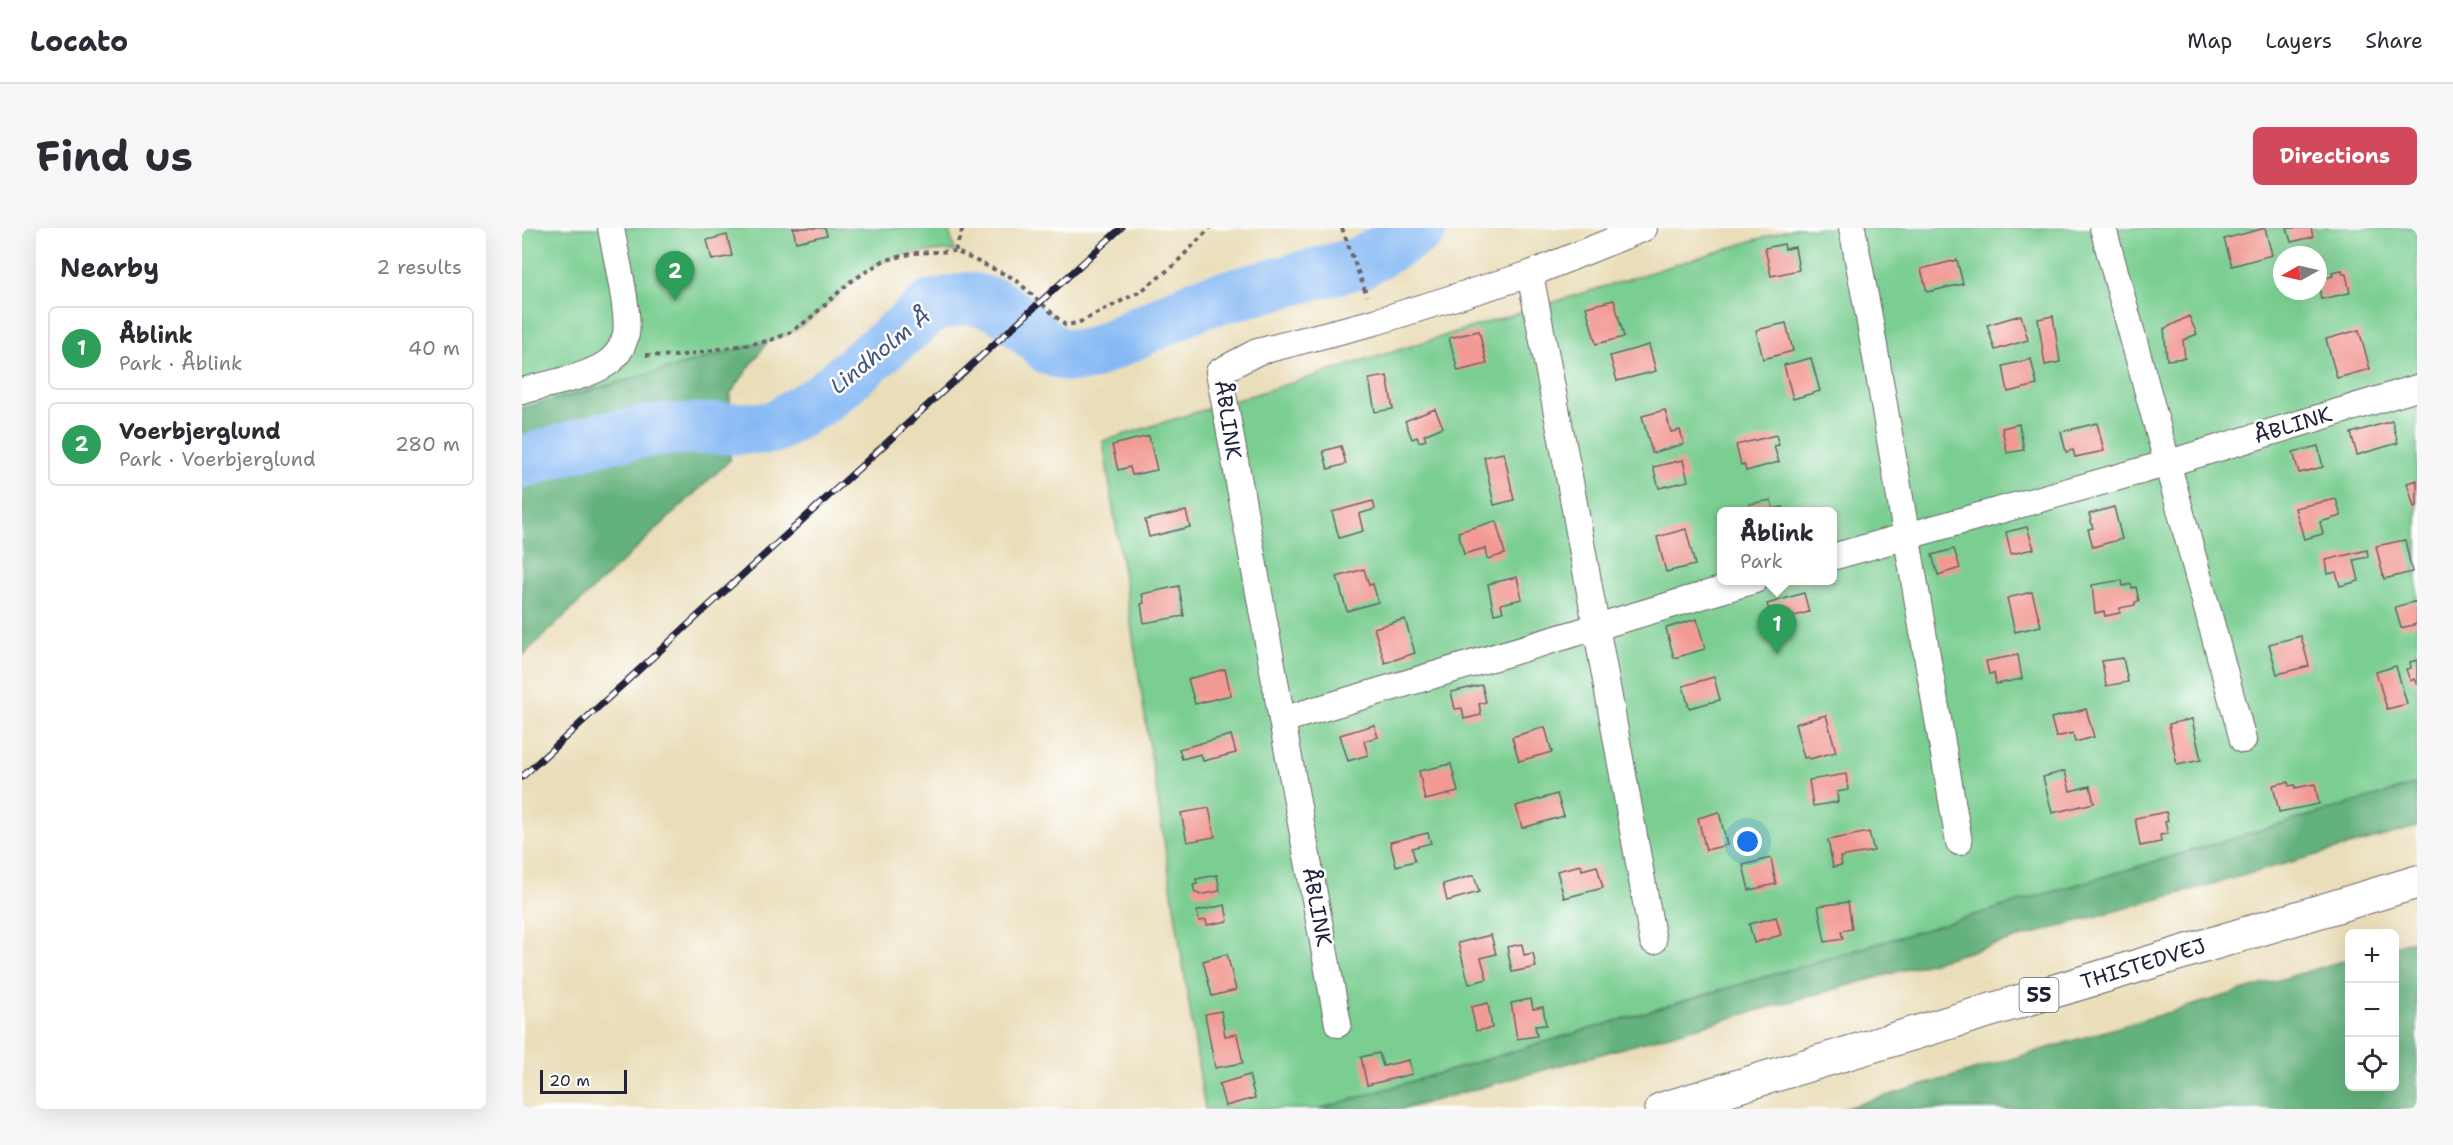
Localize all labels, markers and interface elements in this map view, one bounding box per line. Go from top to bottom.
text: Locato [30,22,128,60]
text: Map [2187,27,2232,55]
text: Layers [2265,27,2332,55]
text: Share [2365,27,2423,55]
button: Directions [2253,127,2417,185]
text: Find us [36,128,193,184]
north arrow [2273,246,2327,300]
text: Nearby [60,250,159,285]
pin: 2 [656,251,694,301]
text: 2 results [376,254,462,280]
water label: Lindholm Å [824,302,936,400]
text: Åblink [119,321,193,350]
text: 1 [77,335,86,361]
text: 40 m [408,335,460,361]
text: Park · Åblink [119,350,242,376]
street label: ÅBLINK [1208,378,1249,462]
street label: ÅBLINK [2250,399,2336,450]
text: Voerbjerglund [119,417,281,446]
text: 2 [75,431,89,457]
text: 280 m [395,431,460,457]
text: Park · Voerbjerglund [119,446,316,472]
popup [1717,507,1837,585]
text: Åblink [1740,519,1814,548]
text: Park [1740,548,1783,574]
pin: 1 [1758,604,1796,654]
your location [1733,827,1762,856]
street label: ÅBLINK [1296,865,1339,949]
map controls [2345,929,2399,1091]
button: + [2345,929,2399,983]
street label: THISTEDVEJ [2077,932,2209,996]
road number: 55 [2020,978,2059,1012]
button: − [2345,983,2399,1037]
button: locate [2345,1037,2399,1091]
scale bar [540,1067,627,1094]
text: 20 m [549,1070,590,1091]

